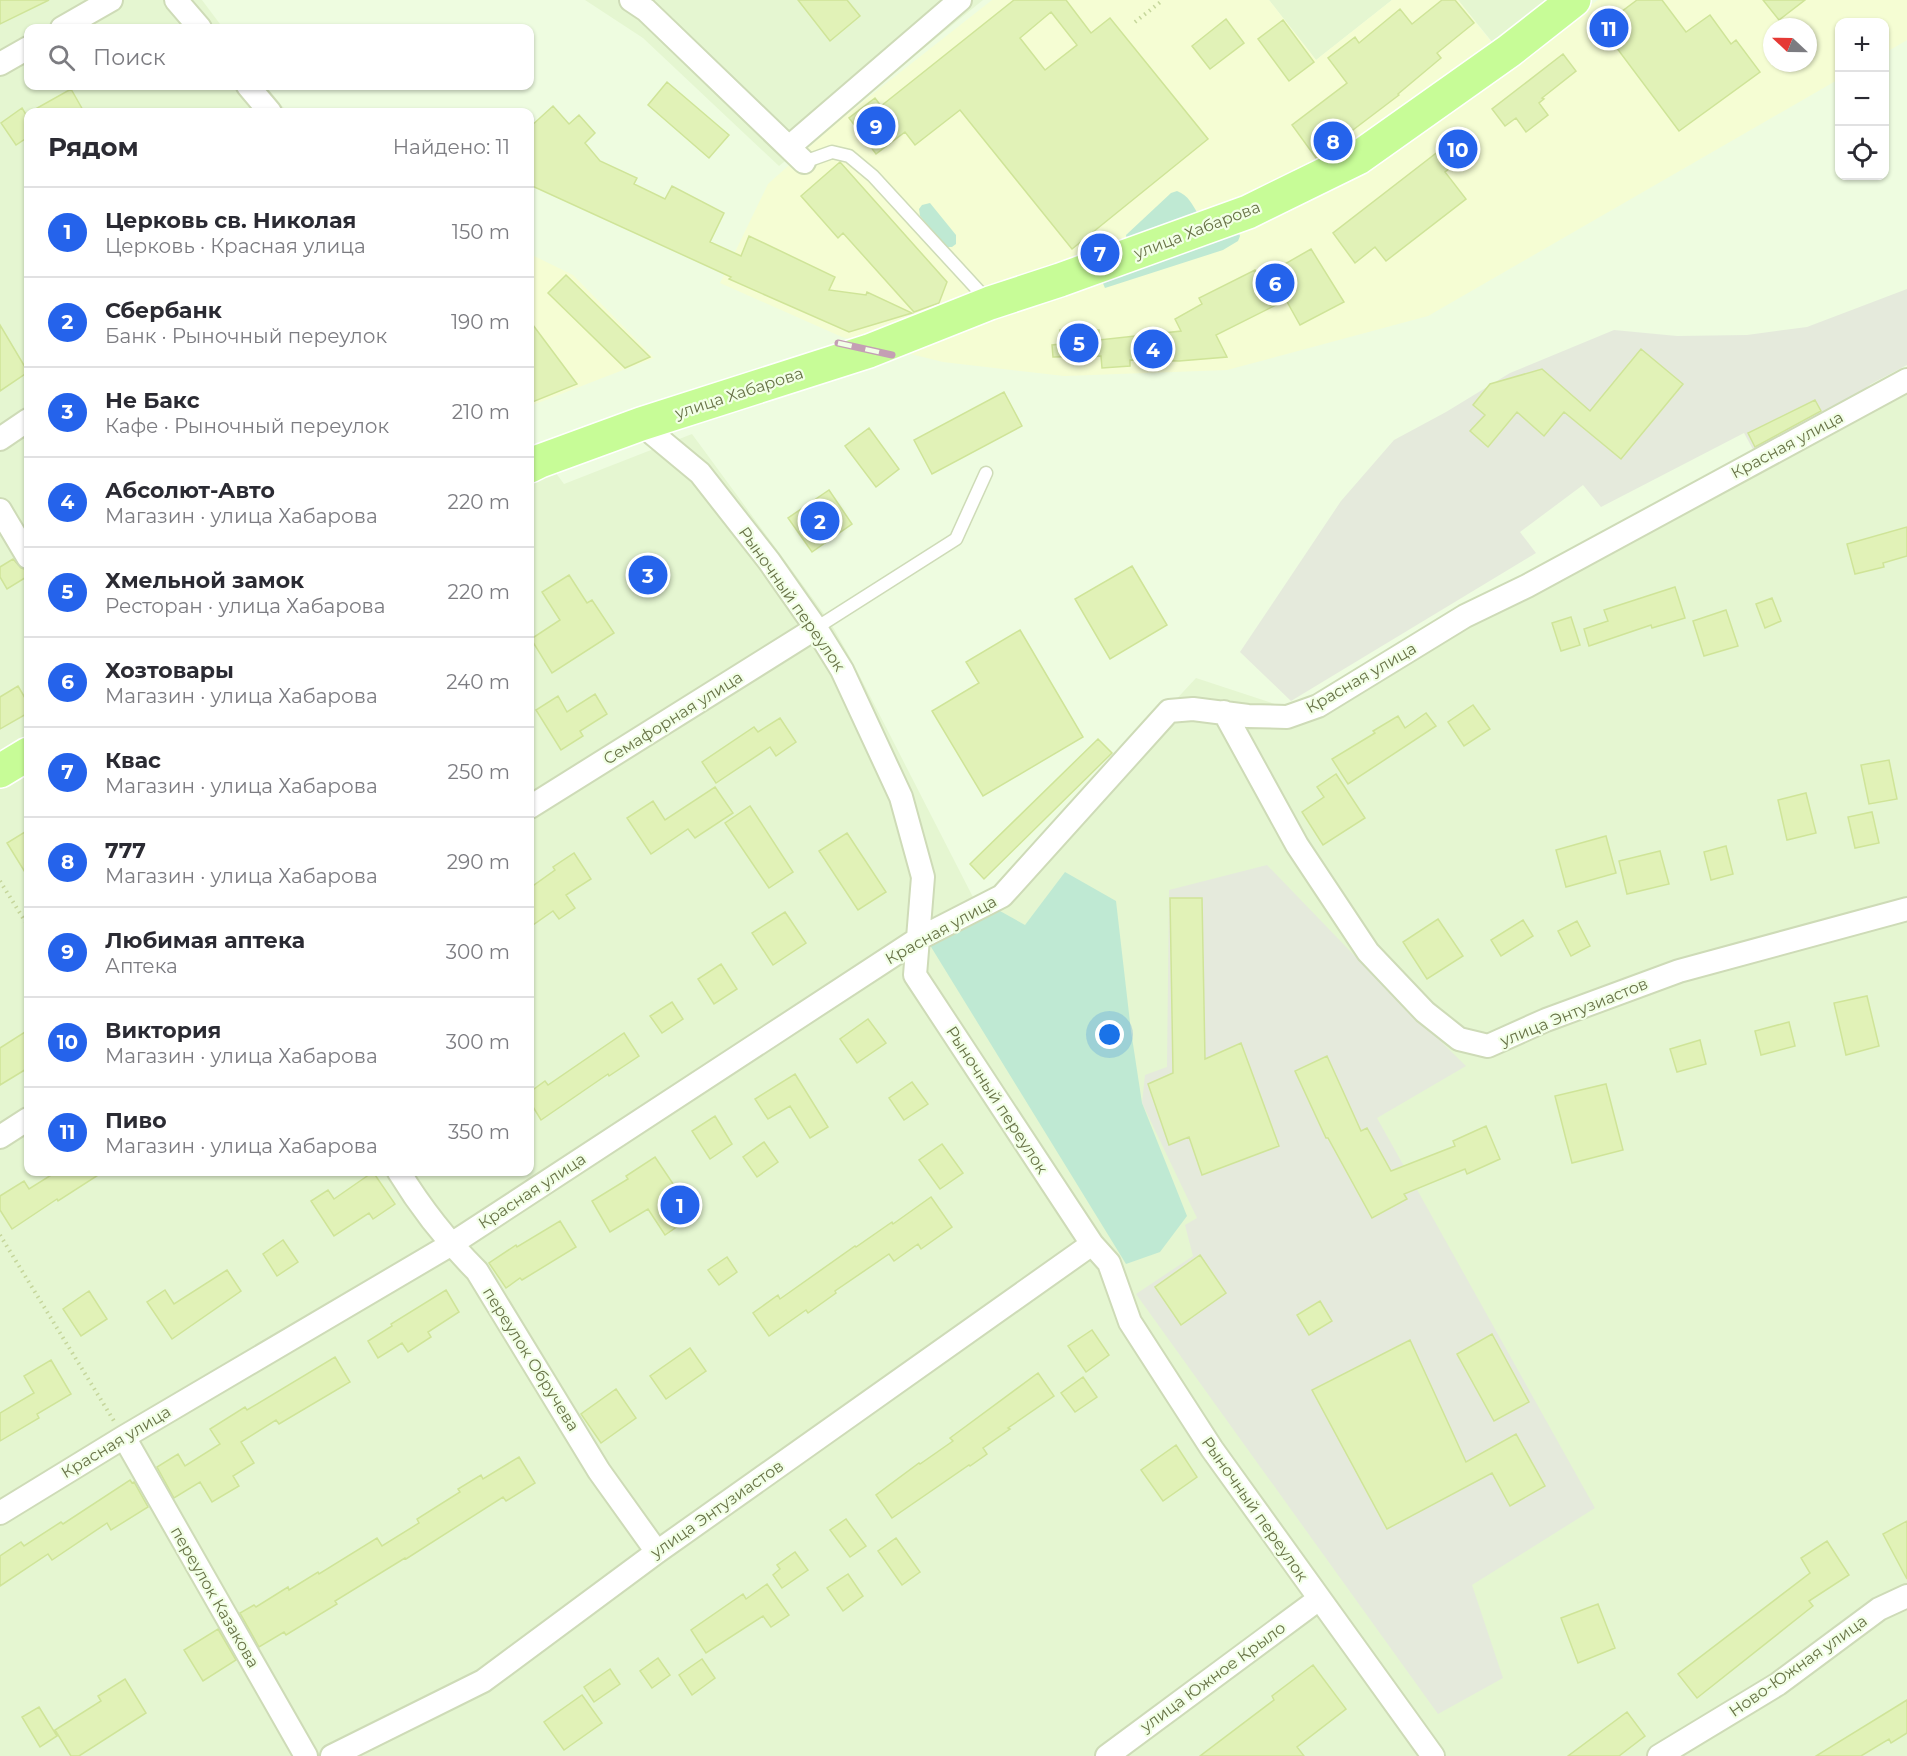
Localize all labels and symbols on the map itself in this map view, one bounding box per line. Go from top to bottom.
pin: 11 [1590,6,1628,51]
north arrow [1763,18,1817,72]
pin: 9 [856,104,896,148]
pin: 8 [1314,118,1352,164]
pin: 10 [1438,126,1478,172]
street label: улица Хабарова [1130,197,1263,263]
pin: 7 [1080,230,1120,276]
pin: 6 [1256,260,1294,306]
pin: 5 [1060,320,1098,366]
pin: 4 [1134,326,1172,372]
street label: улица Хабарова [672,363,805,423]
street label: Красная улица [1728,407,1846,483]
pin: 2 [800,498,840,544]
street label: Рыночный переулок [735,523,850,676]
pin: 3 [628,552,668,598]
street label: Красная улица [1302,639,1420,717]
street label: Семафорная улица [600,667,746,769]
street label: Красная улица [882,892,1000,968]
street label: улица Энтузиастов [1496,974,1651,1051]
your location [1095,1020,1124,1049]
street label: Рыночный переулок [942,1023,1052,1178]
street label: Красная улица [475,1149,589,1233]
pin: 1 [660,1182,700,1228]
street label: переулок Обручева [479,1284,583,1434]
street label: Красная улица [58,1402,174,1482]
street label: Рыночный переулок [1198,1433,1313,1586]
street label: улица Энтузиастов [646,1456,787,1563]
street label: переулок Казакова [167,1523,263,1671]
street label: Ново-Южная улица [1725,1611,1871,1721]
street label: улица Южное Крыло [1136,1618,1289,1737]

